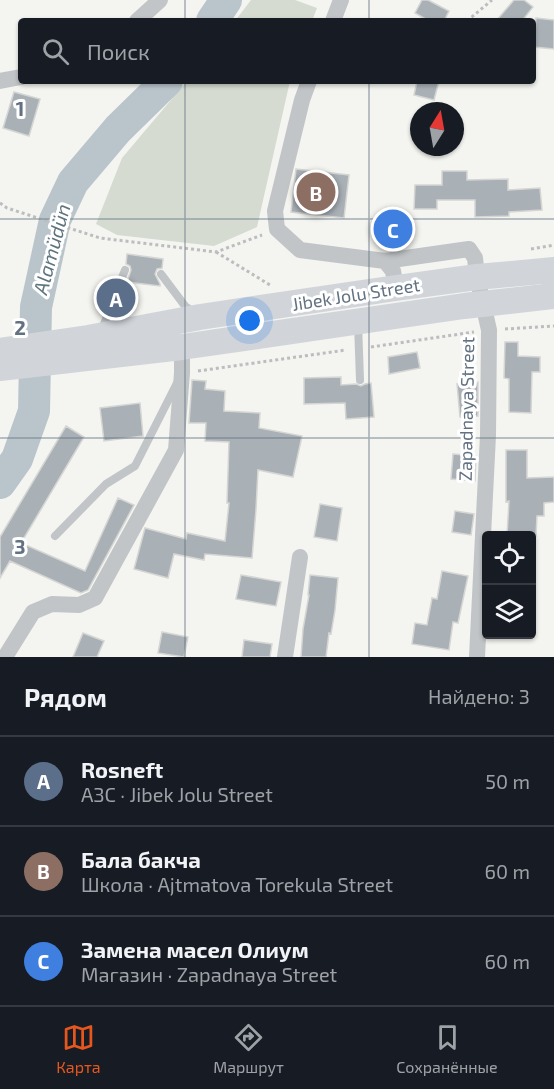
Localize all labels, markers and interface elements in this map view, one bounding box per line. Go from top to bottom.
search box [18,18,536,84]
icon: search [39,35,72,68]
text: Поиск [87,38,150,64]
text: 1 [16,96,24,120]
north arrow [410,102,464,156]
pin: B [296,170,336,214]
water label: Alamüdün [27,201,75,298]
pin: C [374,206,412,252]
street label: Jibek Jolu Street [290,273,421,315]
pin: A [96,276,136,320]
your location [235,306,264,335]
text: 2 [14,315,26,339]
street label: Zapadnaya Street [454,336,478,481]
map controls [482,531,536,639]
button: locate [482,531,536,585]
text: 3 [14,534,26,558]
button: layers [482,585,536,639]
text: Рядом [24,681,107,712]
text: Найдено: 3 [428,684,530,708]
text: Rosneft [81,756,163,782]
text: A [37,769,50,793]
text: 50 m [485,769,530,793]
text: АЗС · Jibek Jolu Street [81,782,273,806]
text: Бала бакча [81,846,201,872]
text: B [37,859,50,883]
text: 60 m [485,859,530,883]
text: Школа · Ajtmatova Torekula Street [81,872,393,896]
text: Замена масел Олиум [81,936,309,962]
text: C [38,949,49,973]
text: 60 m [485,949,530,973]
text: Магазин · Zapadnaya Street [81,962,337,986]
tab: Карта [56,1021,101,1076]
tab: Маршрут [213,1021,284,1076]
tab: Сохранённые [396,1021,498,1076]

